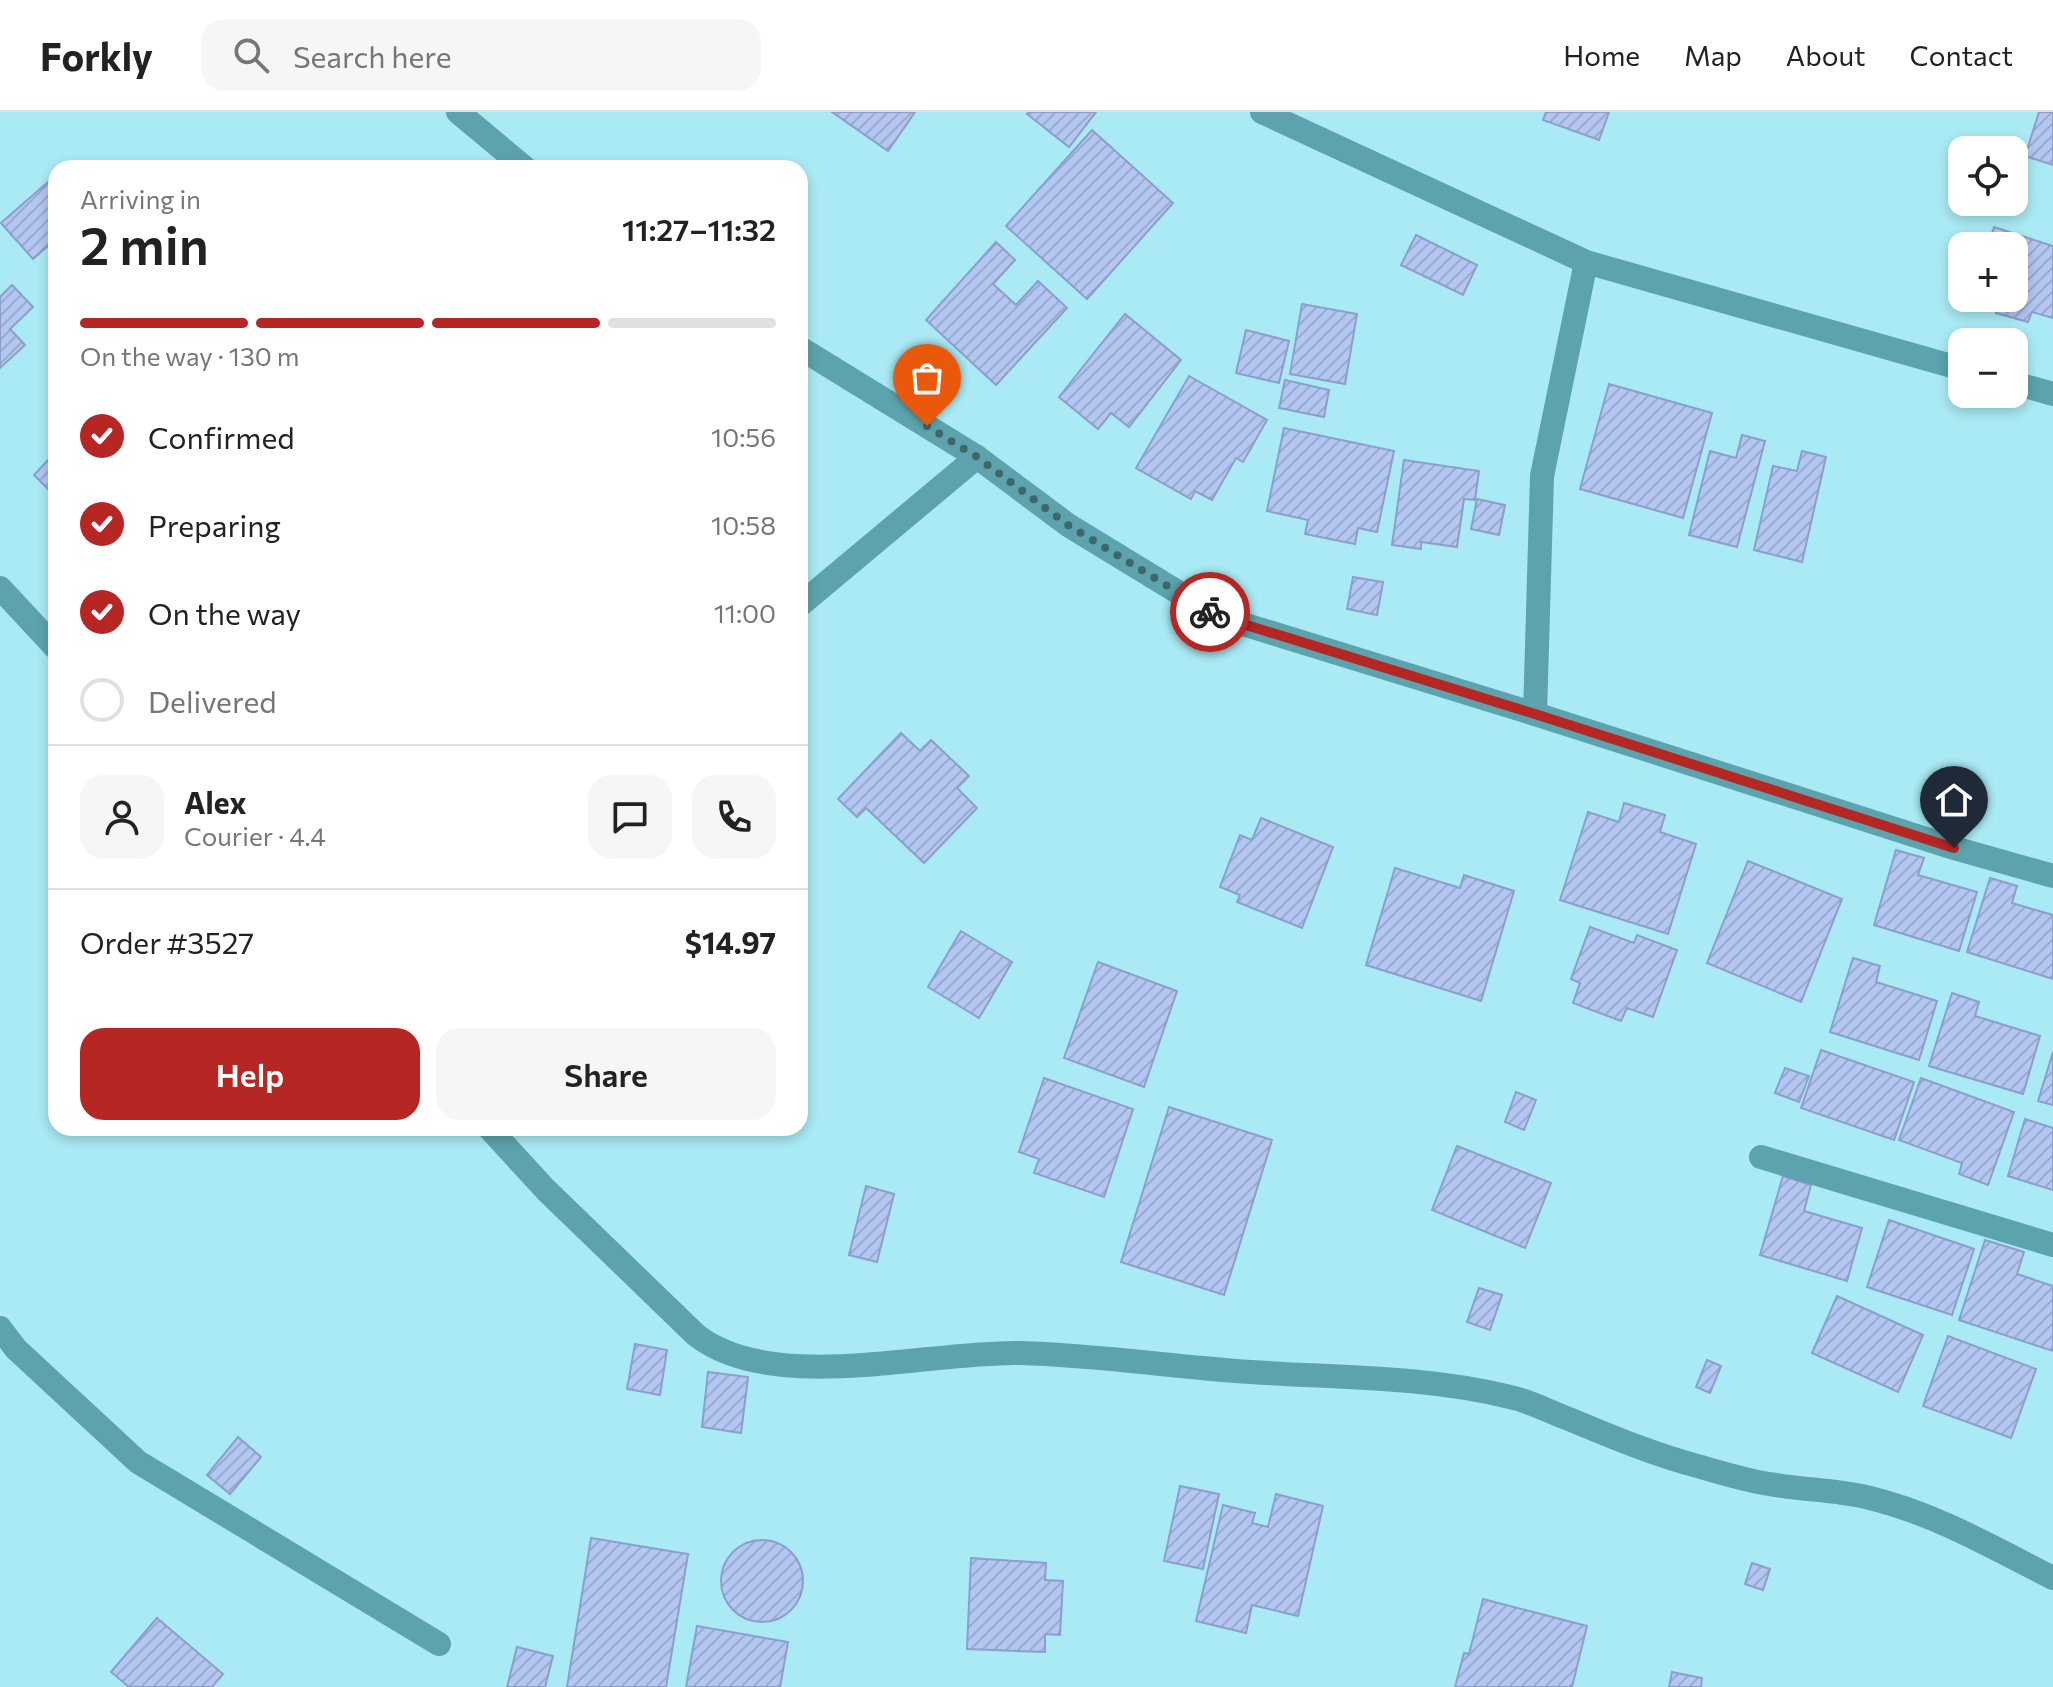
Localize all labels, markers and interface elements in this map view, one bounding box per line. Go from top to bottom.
search box [201,19,761,91]
text: Forkly [40,32,153,79]
icon: search [229,33,273,77]
text: Search here [293,37,452,74]
text: Home [1563,38,1640,72]
text: Map [1684,38,1742,72]
text: About [1786,38,1866,72]
text: Contact [1910,38,2013,72]
map controls [1948,136,2028,408]
button: locate [1948,136,2028,216]
text: Arriving in [80,183,201,214]
text: 11:27–11:32 [622,210,776,247]
text: 2 min [80,212,209,276]
button: + [1948,232,2028,312]
button: − [1948,328,2028,408]
text: On the way · 130 m [80,340,299,371]
pin [893,344,961,426]
icon: bag [905,356,949,400]
icon: check [80,414,124,458]
text: Confirmed [148,418,295,455]
text: 10:56 [711,421,776,452]
icon: check [80,502,124,546]
text: Preparing [148,506,281,543]
text: 10:58 [711,509,776,540]
courier [1170,572,1250,652]
icon: check [80,590,124,634]
icon: bike [1188,590,1232,634]
text: On the way [148,594,301,631]
text: 11:00 [714,597,776,628]
text: Delivered [148,682,277,719]
pin [1920,766,1988,848]
button: person [80,775,164,859]
button: chat [588,775,672,859]
button: phone [692,775,776,859]
icon: home [1932,778,1976,822]
text: Alex [184,783,247,820]
text: Courier · 4.4 [184,820,326,851]
text: Order #3527 [80,923,254,960]
text: $14.97 [685,923,776,960]
button: Help [80,1028,420,1120]
button: Share [436,1028,776,1120]

